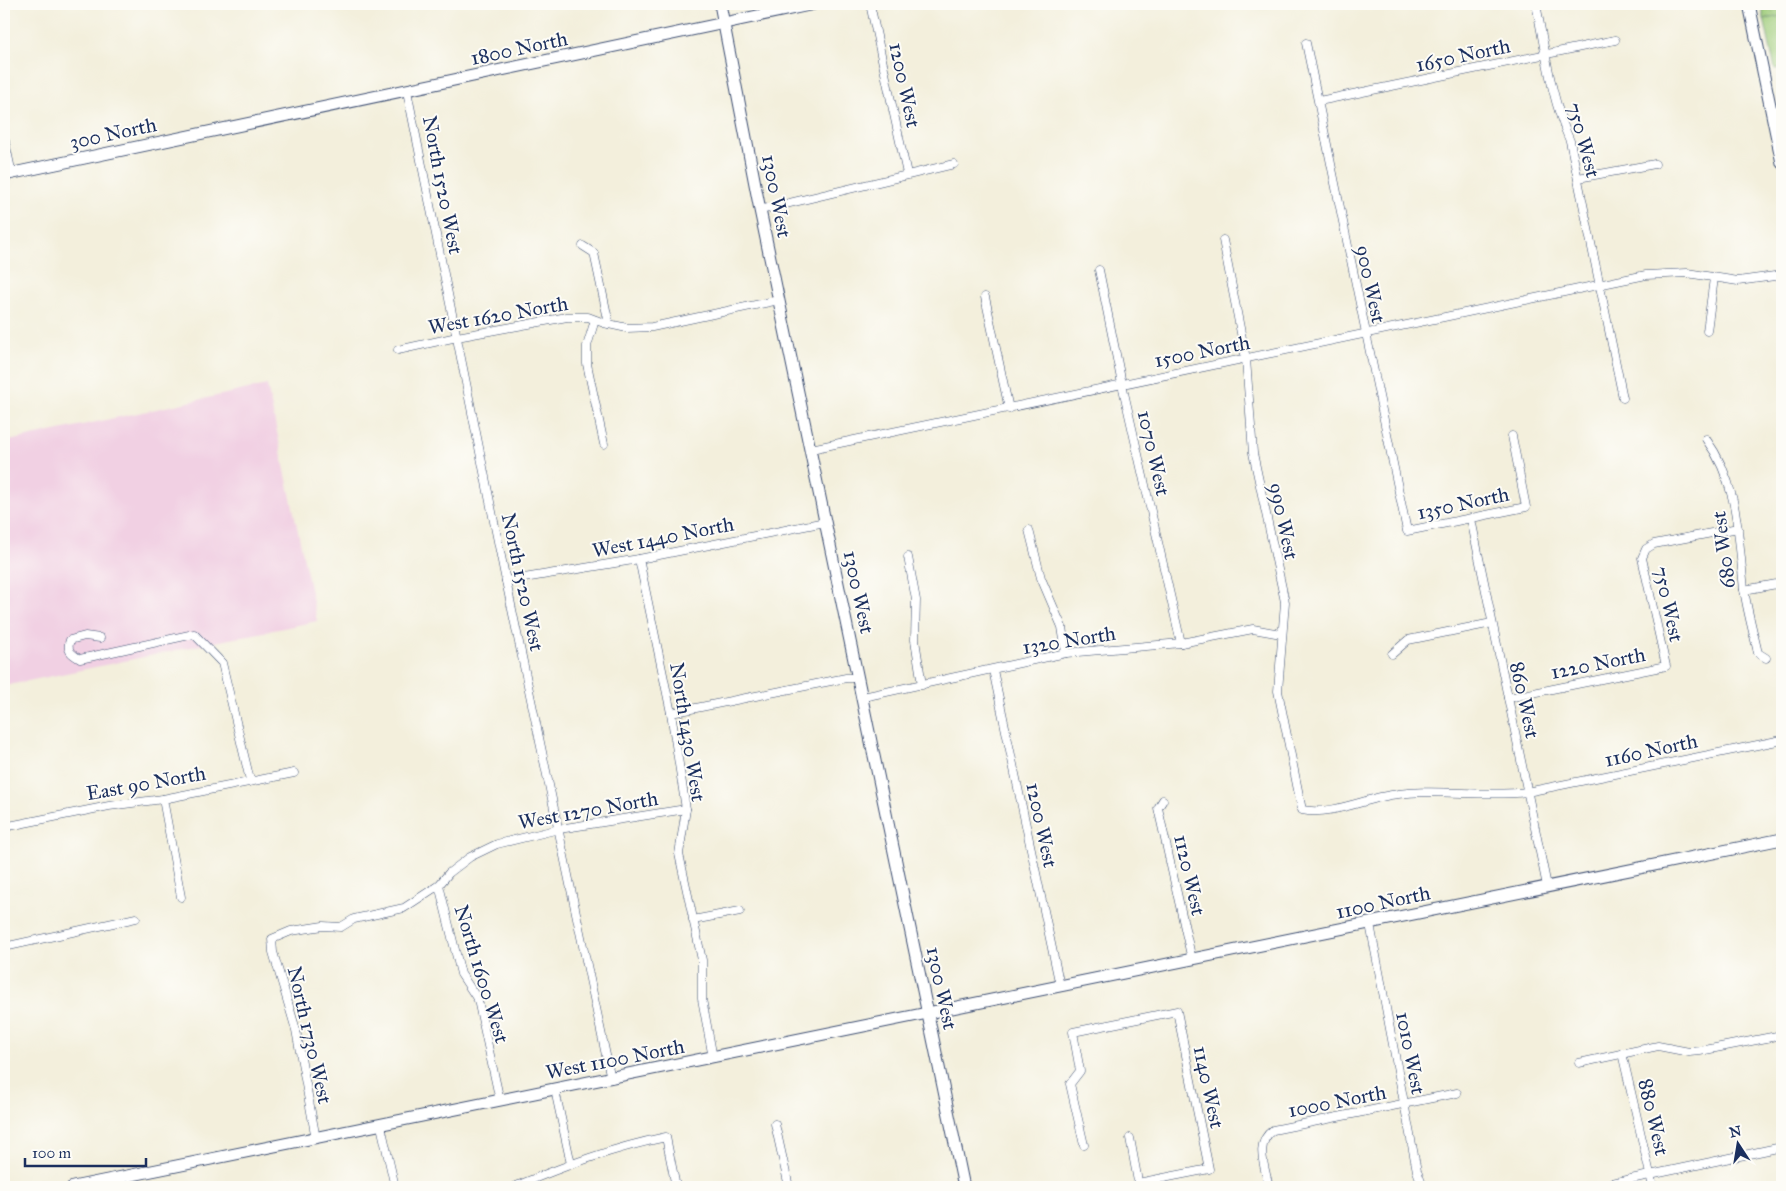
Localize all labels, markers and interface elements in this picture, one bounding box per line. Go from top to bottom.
street label: 1800 North [468,26,570,70]
street label: 1650 North [1414,33,1512,77]
street label: 1200 West [884,40,926,130]
street label: 750 West [1562,100,1606,180]
street label: 300 North [67,112,159,154]
street label: North 1520 West [418,114,468,256]
street label: 1300 West [757,152,797,240]
street label: 900 West [1351,243,1391,325]
street label: West 1620 North [426,291,570,339]
street label: 1500 North [1152,330,1252,372]
street label: 1070 West [1133,408,1175,498]
street label: 990 West [1264,480,1304,562]
street label: 1350 North [1415,482,1511,524]
street label: 680 West [1706,510,1740,590]
street label: North 1520 West [497,511,549,653]
street label: West 1440 North [590,512,736,562]
street label: 1300 West [838,548,880,636]
street label: 750 West [1649,564,1689,644]
street label: 1320 North [1021,621,1117,659]
street label: 1220 North [1549,642,1647,684]
street label: 860 West [1505,659,1545,741]
street label: North 1430 West [665,661,711,803]
street label: 1160 North [1602,728,1700,772]
street label: East 90 North [85,761,207,805]
street label: 1200 West [1021,780,1063,870]
street label: West 1270 North [516,786,660,834]
street label: 1120 West [1169,832,1211,918]
street label: 1100 North [1334,880,1432,924]
street label: North 1600 West [450,902,514,1046]
street label: 1300 West [921,944,963,1032]
street label: North 1730 West [283,964,337,1106]
street label: 1010 West [1391,1010,1431,1096]
street label: West 1100 North [544,1034,686,1084]
street label: 1140 West [1189,1044,1229,1130]
street label: 880 West [1634,1076,1674,1158]
street label: 1000 North [1286,1080,1388,1122]
north arrow [1714,1118,1764,1168]
text: N [1728,1122,1743,1141]
scale bar [25,1136,146,1168]
text: 100 m [32,1144,72,1162]

